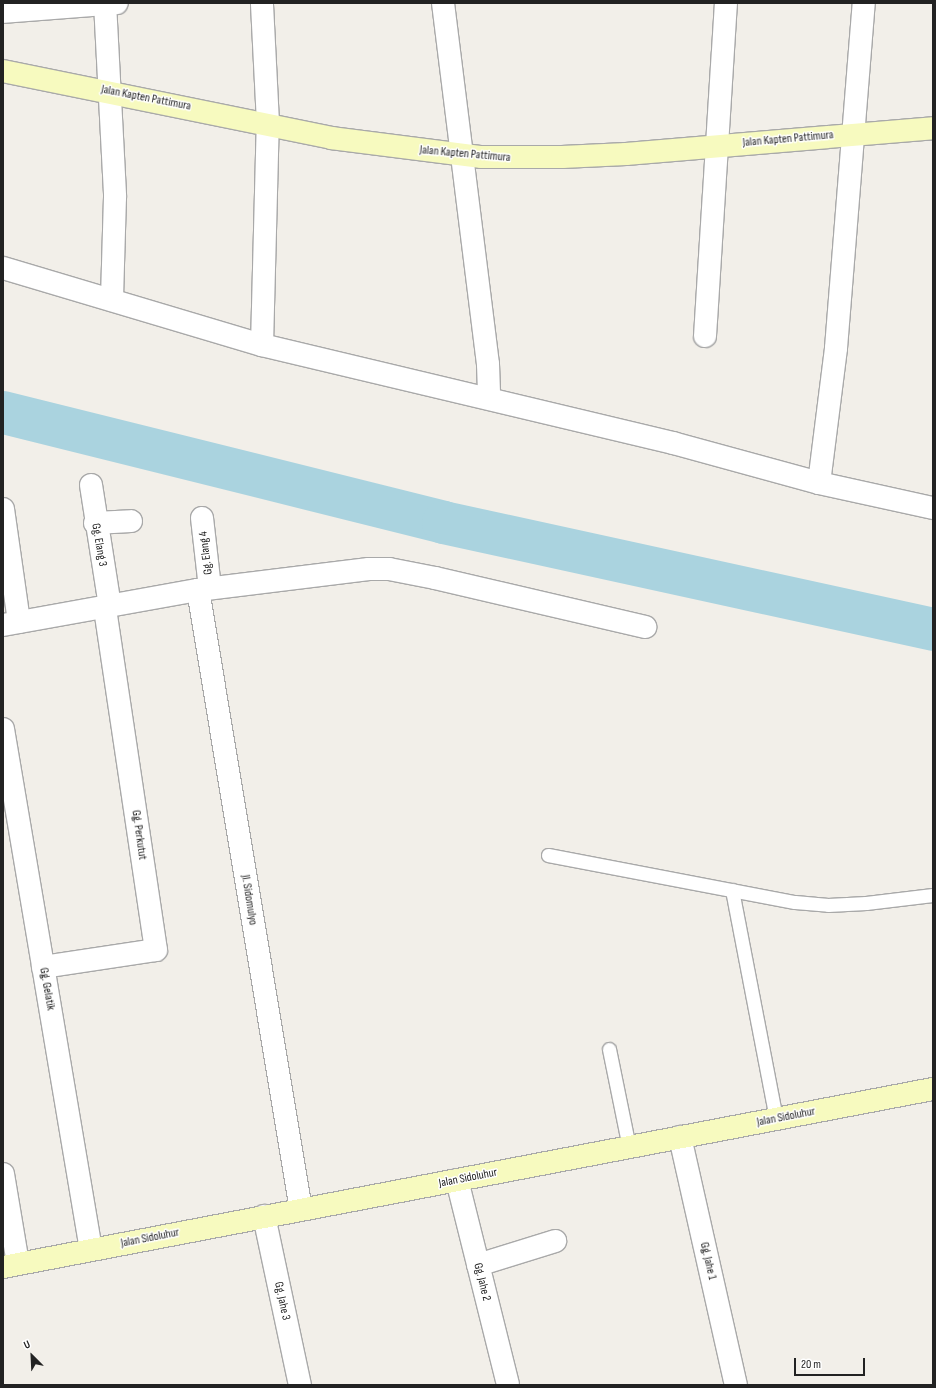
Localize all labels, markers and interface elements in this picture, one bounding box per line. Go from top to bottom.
street label: Jalan Kapten Pattimura [100,82,192,114]
street label: Jalan Kapten Pattimura [742,128,834,150]
street label: Jalan Kapten Pattimura [419,143,511,165]
street label: Gg. Elang 3 [88,522,110,568]
street label: Gg. Elang 4 [196,530,216,576]
street label: Gg. Perkutut [128,809,150,861]
street label: Jl. Sidomulyo [238,874,260,926]
street label: Gg. Gelatik [36,967,58,1011]
street label: Jalan Sidoluhur [756,1104,816,1130]
street label: Jalan Sidoluhur [438,1165,498,1191]
street label: Jalan Sidoluhur [120,1225,180,1251]
street label: Gg. Jahe 1 [697,1241,719,1281]
street label: Gg. Jahe 2 [470,1261,494,1303]
street label: Gg. Jahe 3 [271,1280,293,1322]
north arrow [12,1336,52,1376]
text: U [22,1337,32,1352]
scale bar [796,1350,867,1376]
text: 20 m [801,1357,821,1372]

